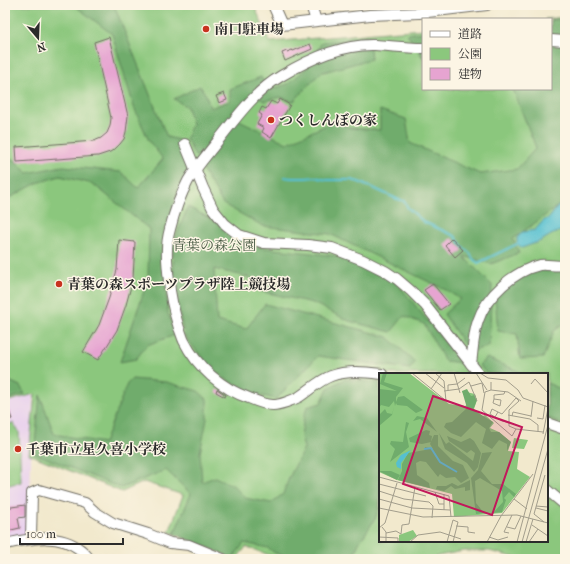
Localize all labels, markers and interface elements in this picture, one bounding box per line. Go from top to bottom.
north arrow [18,18,58,58]
legend [422,18,552,90]
place label: 南口駐車場 [214,21,284,38]
marker: 南口駐車場 [201,24,211,34]
text: 道路 [458,27,482,41]
text: N [34,39,47,55]
text: 公園 [458,47,482,61]
text: 建物 [458,67,482,81]
place label: つくしんぼの家 [279,112,377,129]
marker: つくしんぼの家 [266,115,276,125]
park label: 青葉の森公園 [172,237,256,254]
place label: 青葉の森スポーツプラザ陸上競技場 [67,276,290,293]
marker: 青葉の森スポーツプラザ陸上競技場 [54,279,64,289]
inset map [379,373,548,542]
place label: 千葉市立星久喜小学校 [26,441,166,458]
marker: 千葉市立星久喜小学校 [13,444,23,454]
scale bar [20,520,123,546]
text: 100 m [26,527,56,541]

